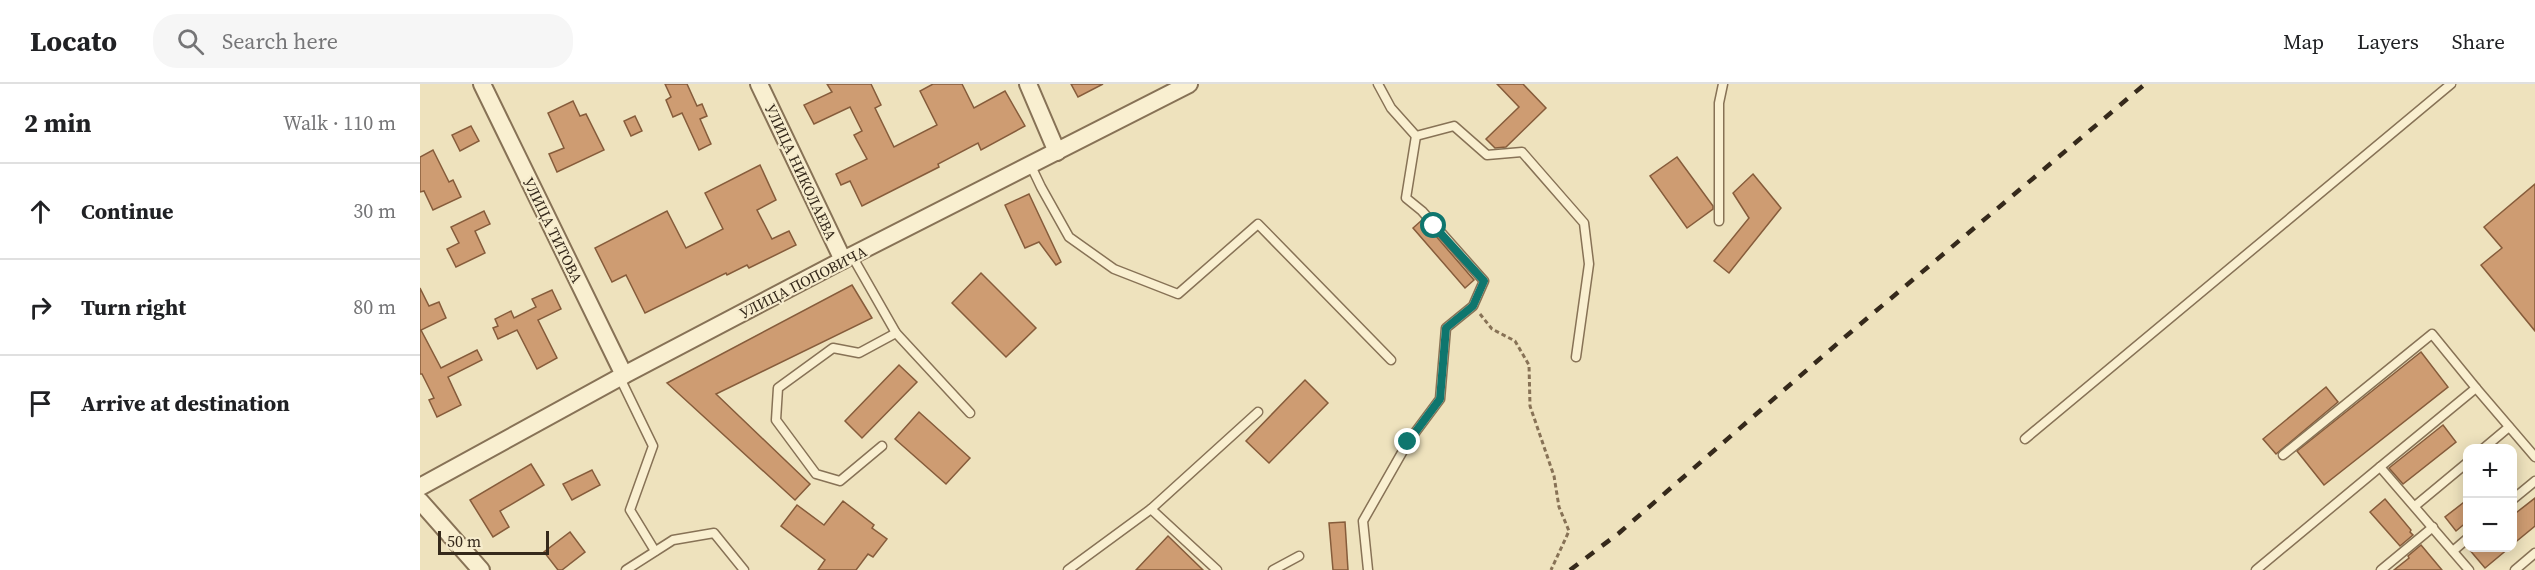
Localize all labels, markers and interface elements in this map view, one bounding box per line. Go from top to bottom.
search box [153,14,573,68]
text: Locato [30,22,117,60]
icon: search [174,25,207,58]
text: Search here [222,26,338,56]
text: Map [2283,27,2324,56]
text: Layers [2357,27,2419,56]
text: Share [2452,27,2505,56]
street label: УЛИЦА НИКОЛАЕВА [760,101,842,243]
text: 2 min [24,105,91,141]
text: Walk · 110 m [283,109,396,137]
street label: УЛИЦА ТИТОВА [518,174,588,286]
icon: ahead [24,195,57,228]
text: Continue [81,196,174,226]
text: 30 m [353,197,396,225]
route start [1420,212,1446,238]
street label: УЛИЦА ПОПОВИЧА [736,241,870,323]
icon: right [24,291,57,324]
text: Turn right [81,292,186,322]
text: 80 m [353,293,396,321]
icon: arrive [24,387,57,420]
text: Arrive at destination [81,388,290,418]
route end [1394,428,1420,454]
map controls [2463,444,2517,552]
button: + [2463,444,2517,498]
button: − [2463,498,2517,552]
scale bar [438,528,549,556]
text: 50 m [447,530,481,552]

